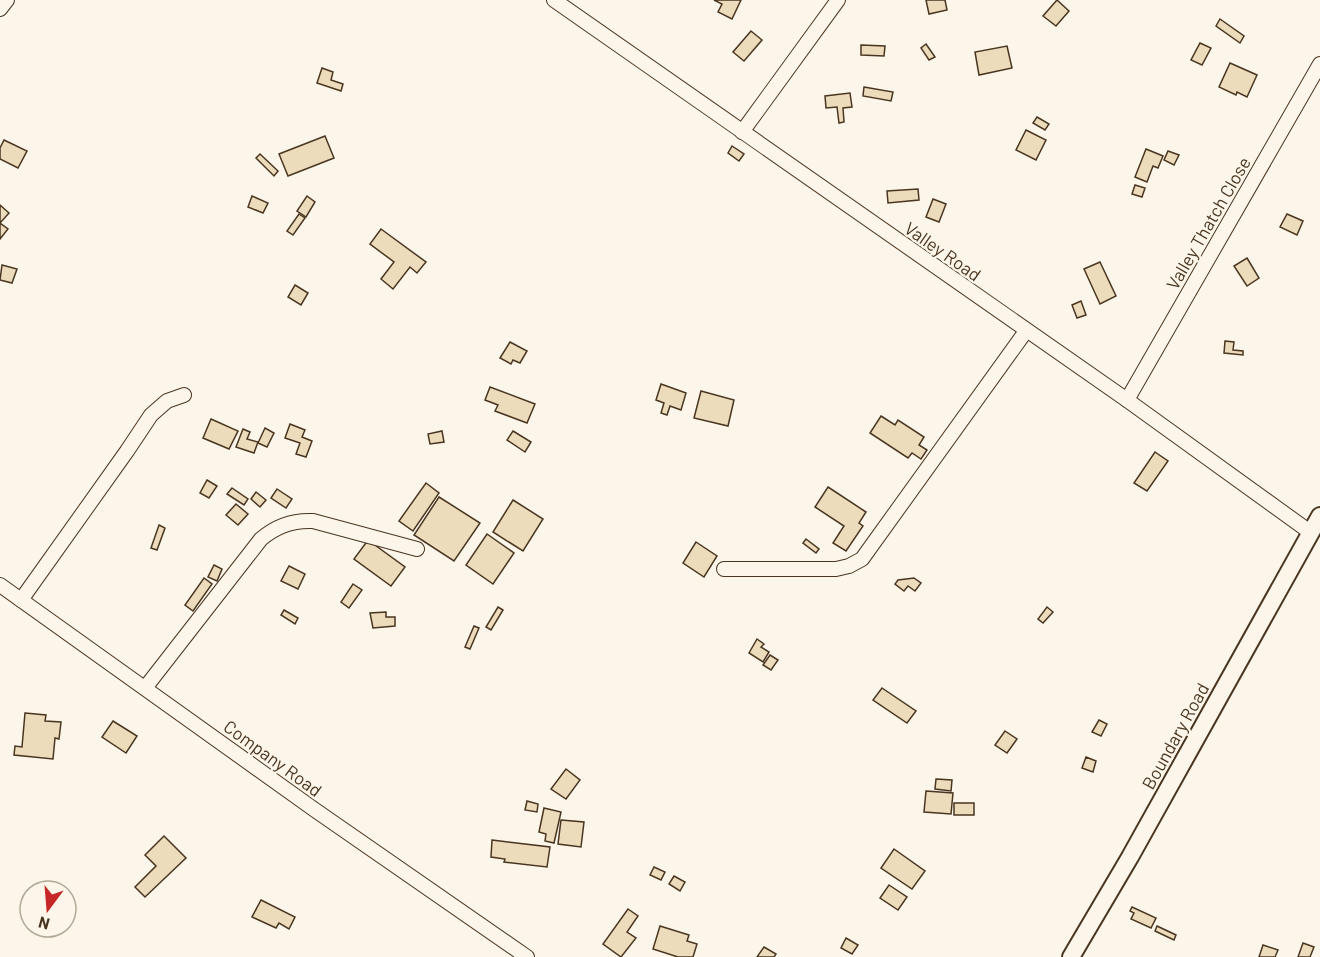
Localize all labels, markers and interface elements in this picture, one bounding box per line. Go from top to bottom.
street label: Valley Thatch Close [1161,153,1255,293]
street label: Valley Road [901,217,985,285]
street label: Boundary Road [1137,679,1213,793]
street label: Company Road [220,715,326,801]
north arrow [18,879,78,939]
text: N [36,913,51,934]

